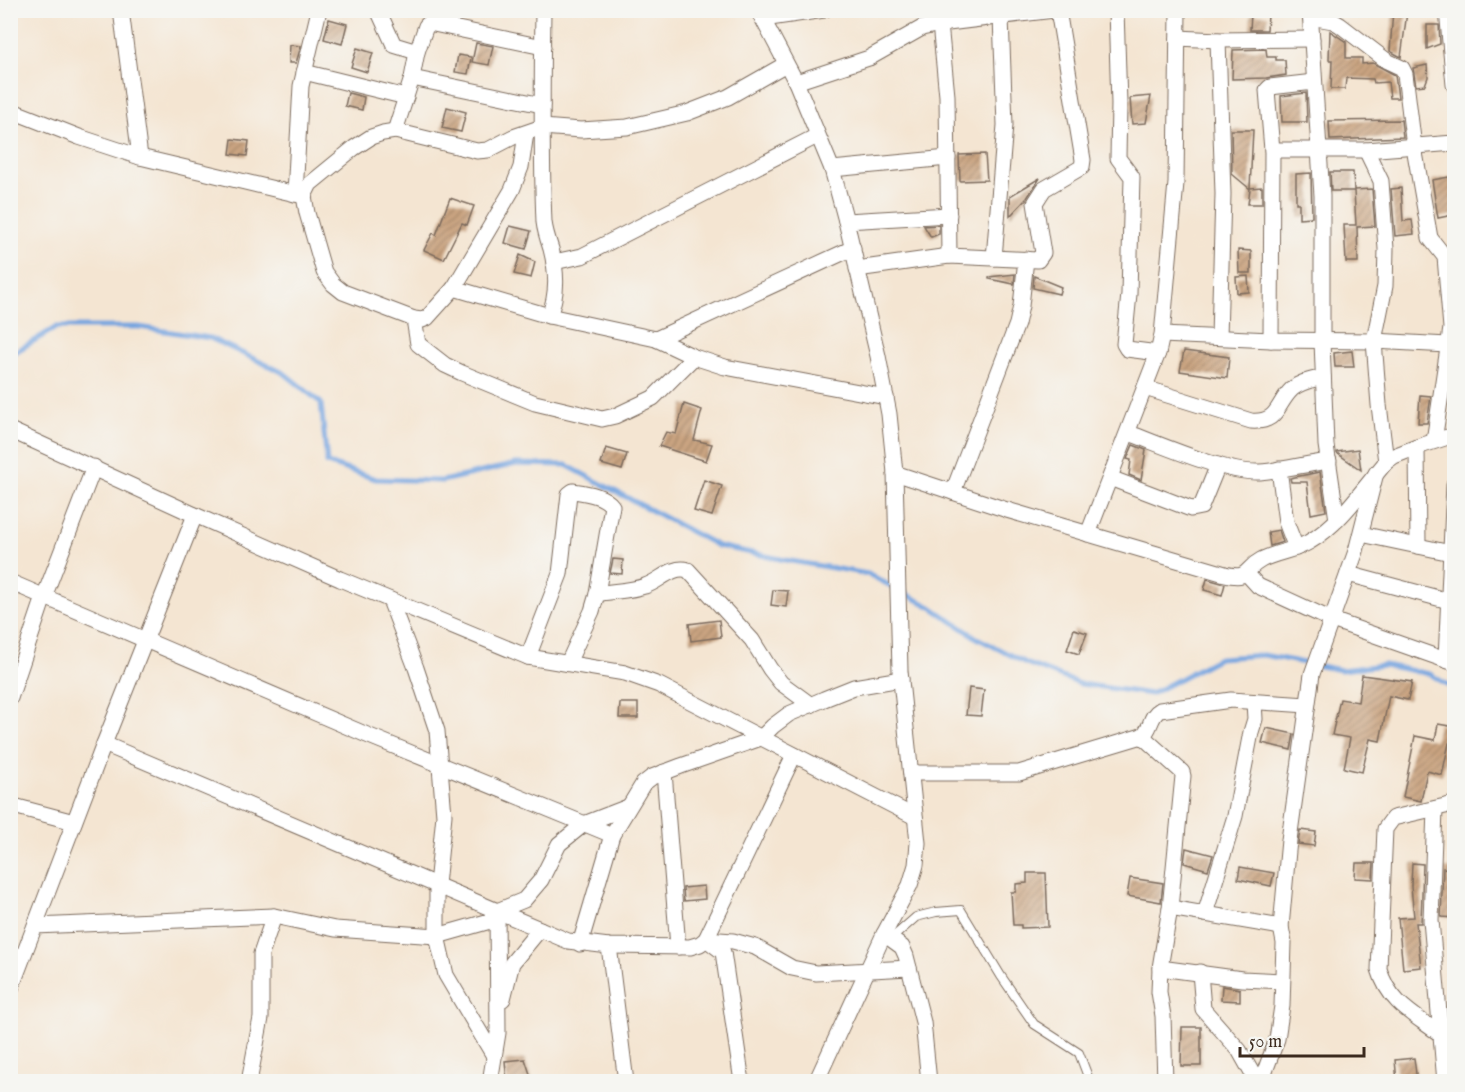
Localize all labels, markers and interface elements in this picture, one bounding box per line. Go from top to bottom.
scale bar [1240,1020,1364,1058]
text: 50 m [1249,1031,1282,1054]

